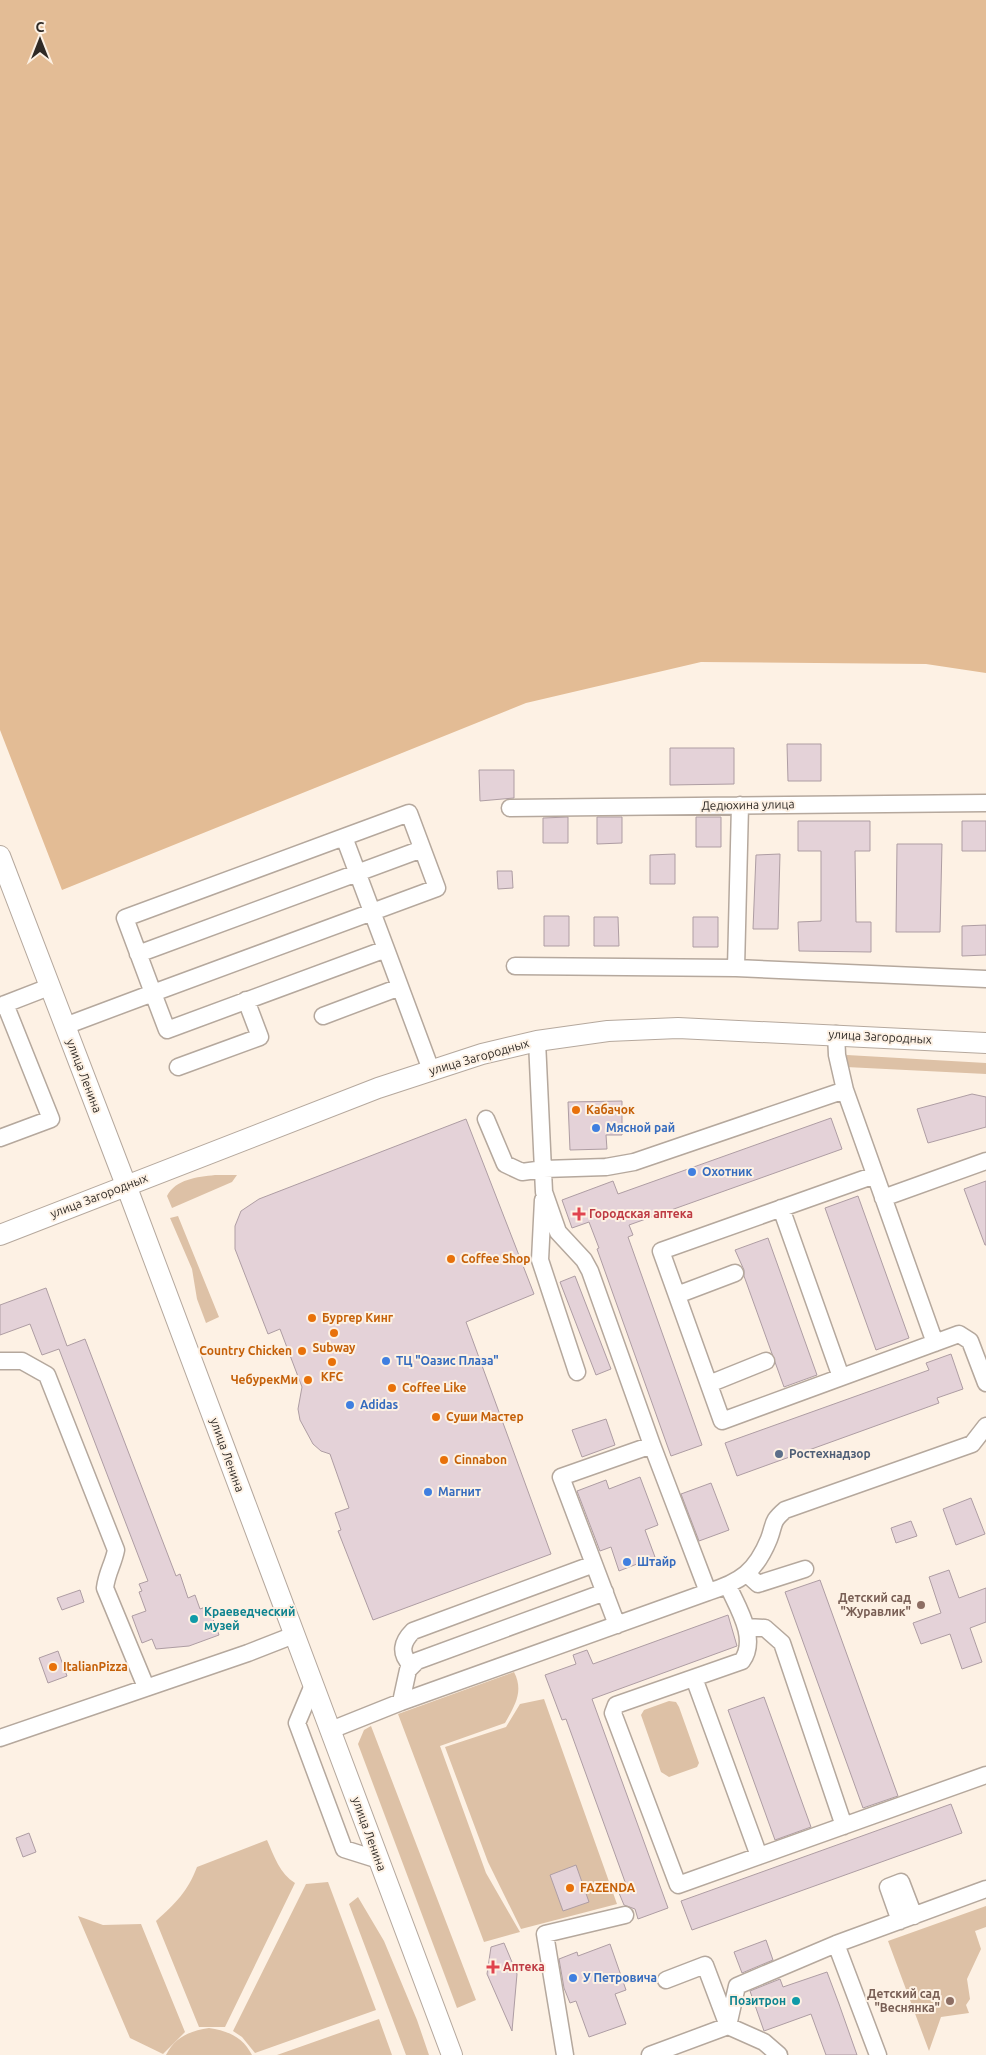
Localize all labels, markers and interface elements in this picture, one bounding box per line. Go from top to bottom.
north arrow [15,15,65,65]
text: С [36,19,45,35]
street label: Дедюхина улица [701,797,795,812]
street label: улица Загородных [828,1027,932,1046]
street label: улица Загородных [427,1036,530,1077]
street label: улица Ленина [64,1037,104,1114]
place label: Кабачок [586,1103,635,1116]
marker: Кабачок [570,1104,582,1116]
place label: Мясной рай [606,1121,675,1134]
marker: Мясной рай [590,1122,602,1134]
place label: Охотник [702,1165,752,1178]
marker: Охотник [686,1166,698,1178]
street label: улица Загородных [48,1171,149,1220]
place label: Городская аптека [589,1207,693,1220]
marker: Городская аптека [573,1208,585,1220]
place label: Coffee Shop [461,1252,531,1265]
marker: Coffee Shop [445,1253,457,1265]
place label: Бургер Кинг [322,1311,394,1324]
marker: Бургер Кинг [306,1312,318,1324]
marker: Subway [328,1327,340,1339]
place label: Subway [313,1341,356,1354]
place label: Country Chicken [199,1344,292,1357]
marker: Country Chicken [296,1345,308,1357]
place label: ТЦ "Оазис Плаза" [396,1354,499,1367]
marker: ТЦ "Оазис Плаза" [380,1355,392,1367]
marker: KFC [326,1356,338,1368]
place label: KFC [321,1370,343,1383]
place label: ЧебурекМи [231,1373,298,1386]
marker: ЧебурекМи [302,1374,314,1386]
place label: Coffee Like [402,1381,467,1394]
marker: Coffee Like [386,1382,398,1394]
place label: Adidas [360,1398,399,1411]
marker: Adidas [344,1399,356,1411]
place label: Суши Мастер [446,1410,524,1423]
marker: Суши Мастер [430,1411,442,1423]
street label: улица Ленина [208,1416,247,1494]
place label: Ростехнадзор [789,1447,871,1460]
marker: Ростехнадзор [773,1448,785,1460]
place label: Cinnabon [454,1453,507,1466]
marker: Cinnabon [438,1454,450,1466]
place label: Магнит [438,1485,481,1498]
marker: Магнит [422,1486,434,1498]
place label: Штайр [637,1555,676,1568]
marker: Штайр [621,1556,633,1568]
place label: Детский сад "Журавлик" [838,1591,911,1618]
marker: Детский сад "Журавлик" [915,1599,927,1611]
place label: Краеведческий музей [204,1605,295,1632]
marker: Краеведческий музей [188,1613,200,1625]
place label: ItalianPizza [63,1660,128,1673]
marker: ItalianPizza [47,1661,59,1673]
street label: улица Ленина [350,1795,389,1873]
place label: FAZENDA [580,1881,636,1894]
marker: FAZENDA [564,1882,576,1894]
place label: Аптека [503,1960,545,1973]
marker: Аптека [487,1961,499,1973]
place label: У Петровича [583,1971,657,1984]
marker: У Петровича [567,1972,579,1984]
place label: Детский сад "Веснянка" [867,1987,940,2014]
place label: Позитрон [729,1994,786,2007]
marker: Позитрон [790,1995,802,2007]
marker: Детский сад "Веснянка" [944,1995,956,2007]

